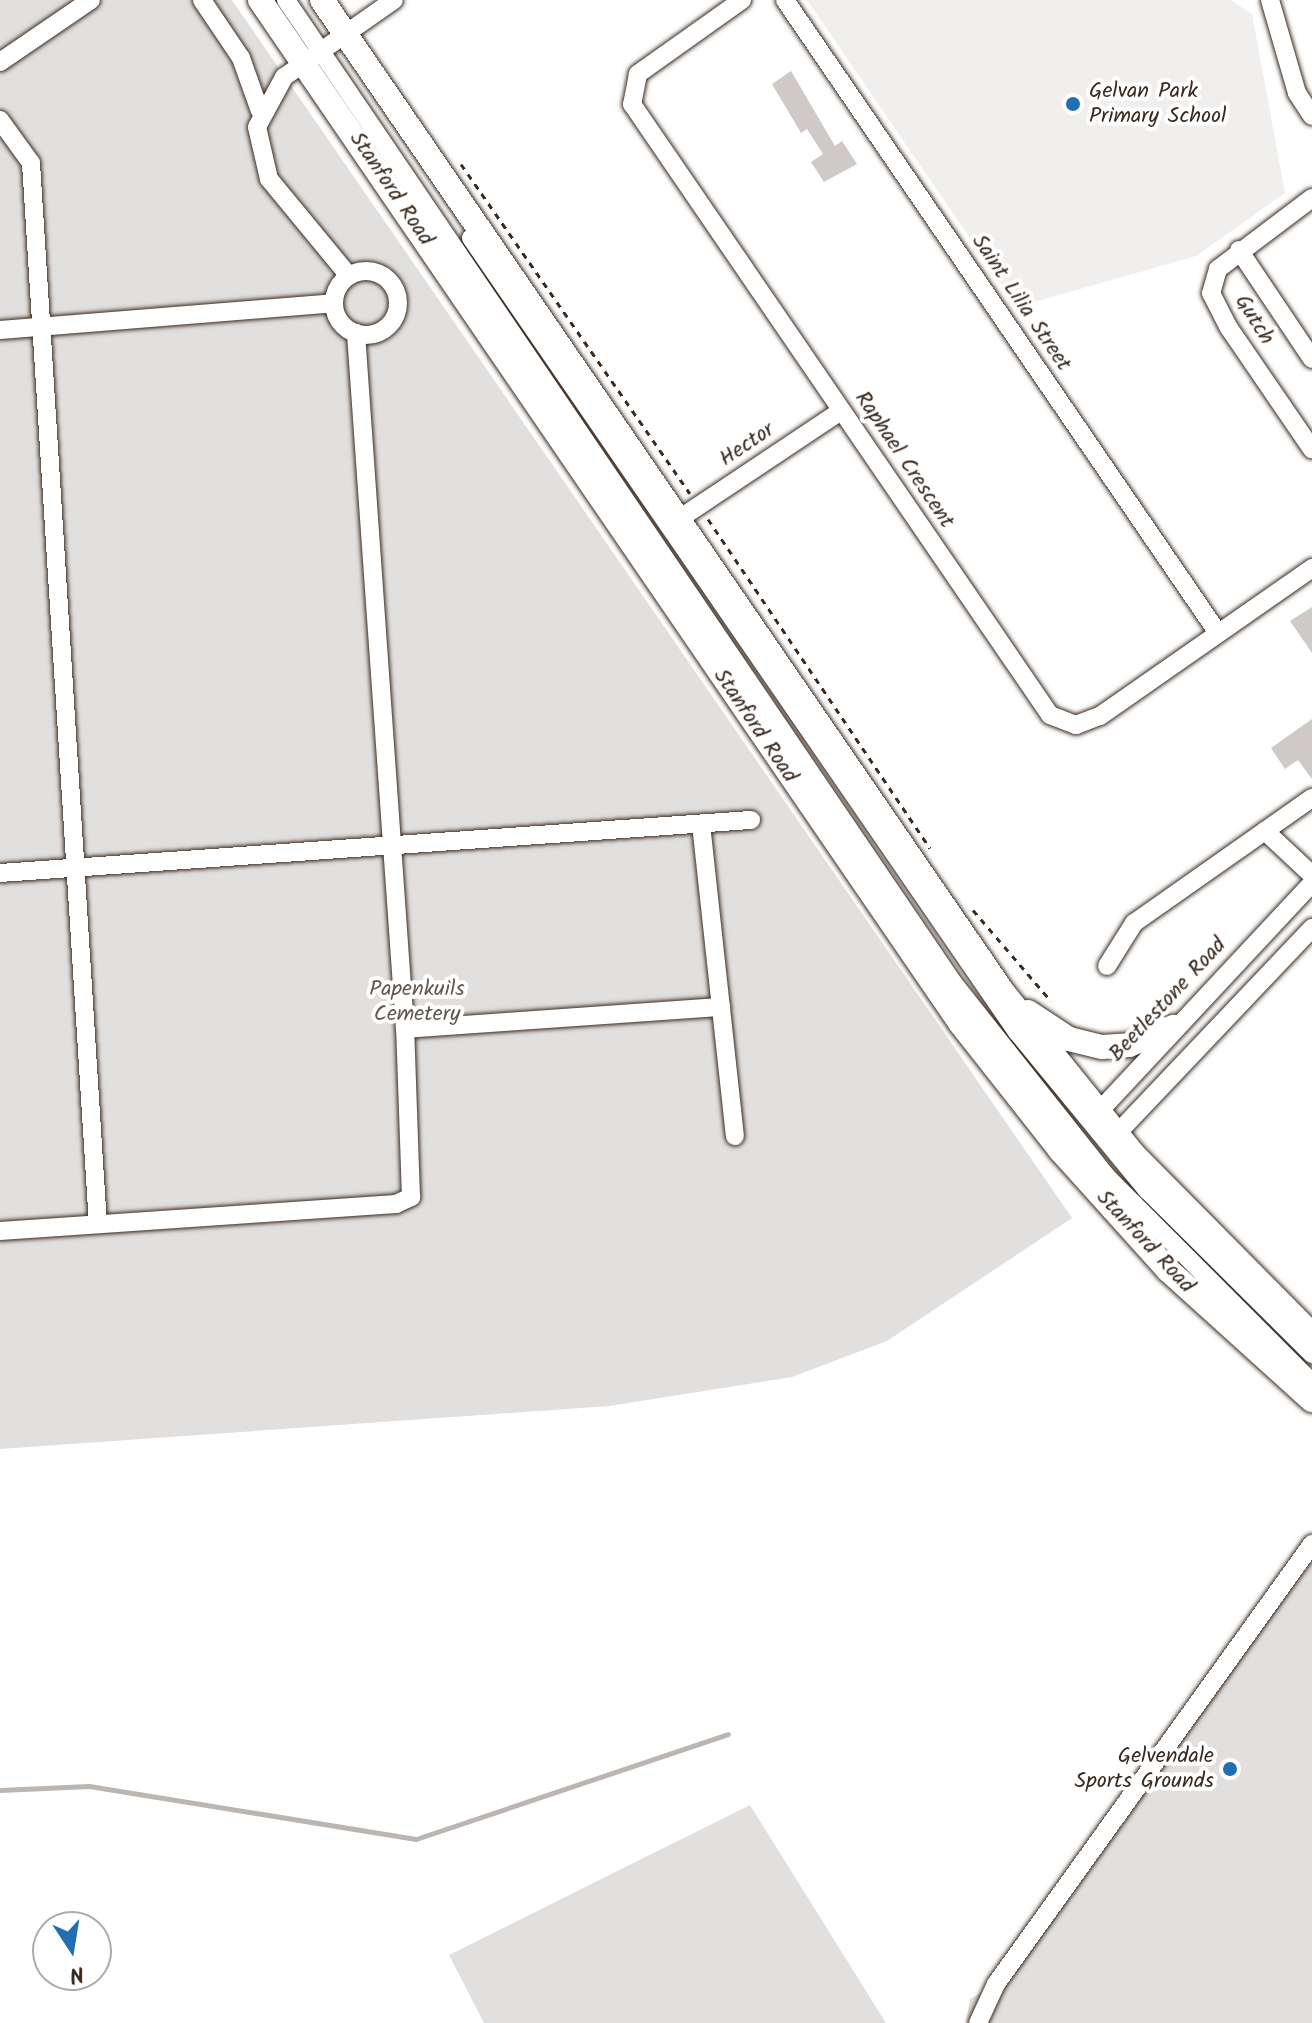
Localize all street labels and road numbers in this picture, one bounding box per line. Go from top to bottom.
street label: Stanford Road [343,127,439,251]
street label: Saint Lilia Street [966,230,1076,376]
street label: Gutch [1228,290,1280,350]
street label: Raphael Crescent [848,386,960,534]
street label: Hector [715,417,779,473]
street label: Stanford Road [707,664,803,788]
street label: Beetlestone Road [1104,932,1232,1068]
street label: Stanford Road [1090,1185,1200,1299]

